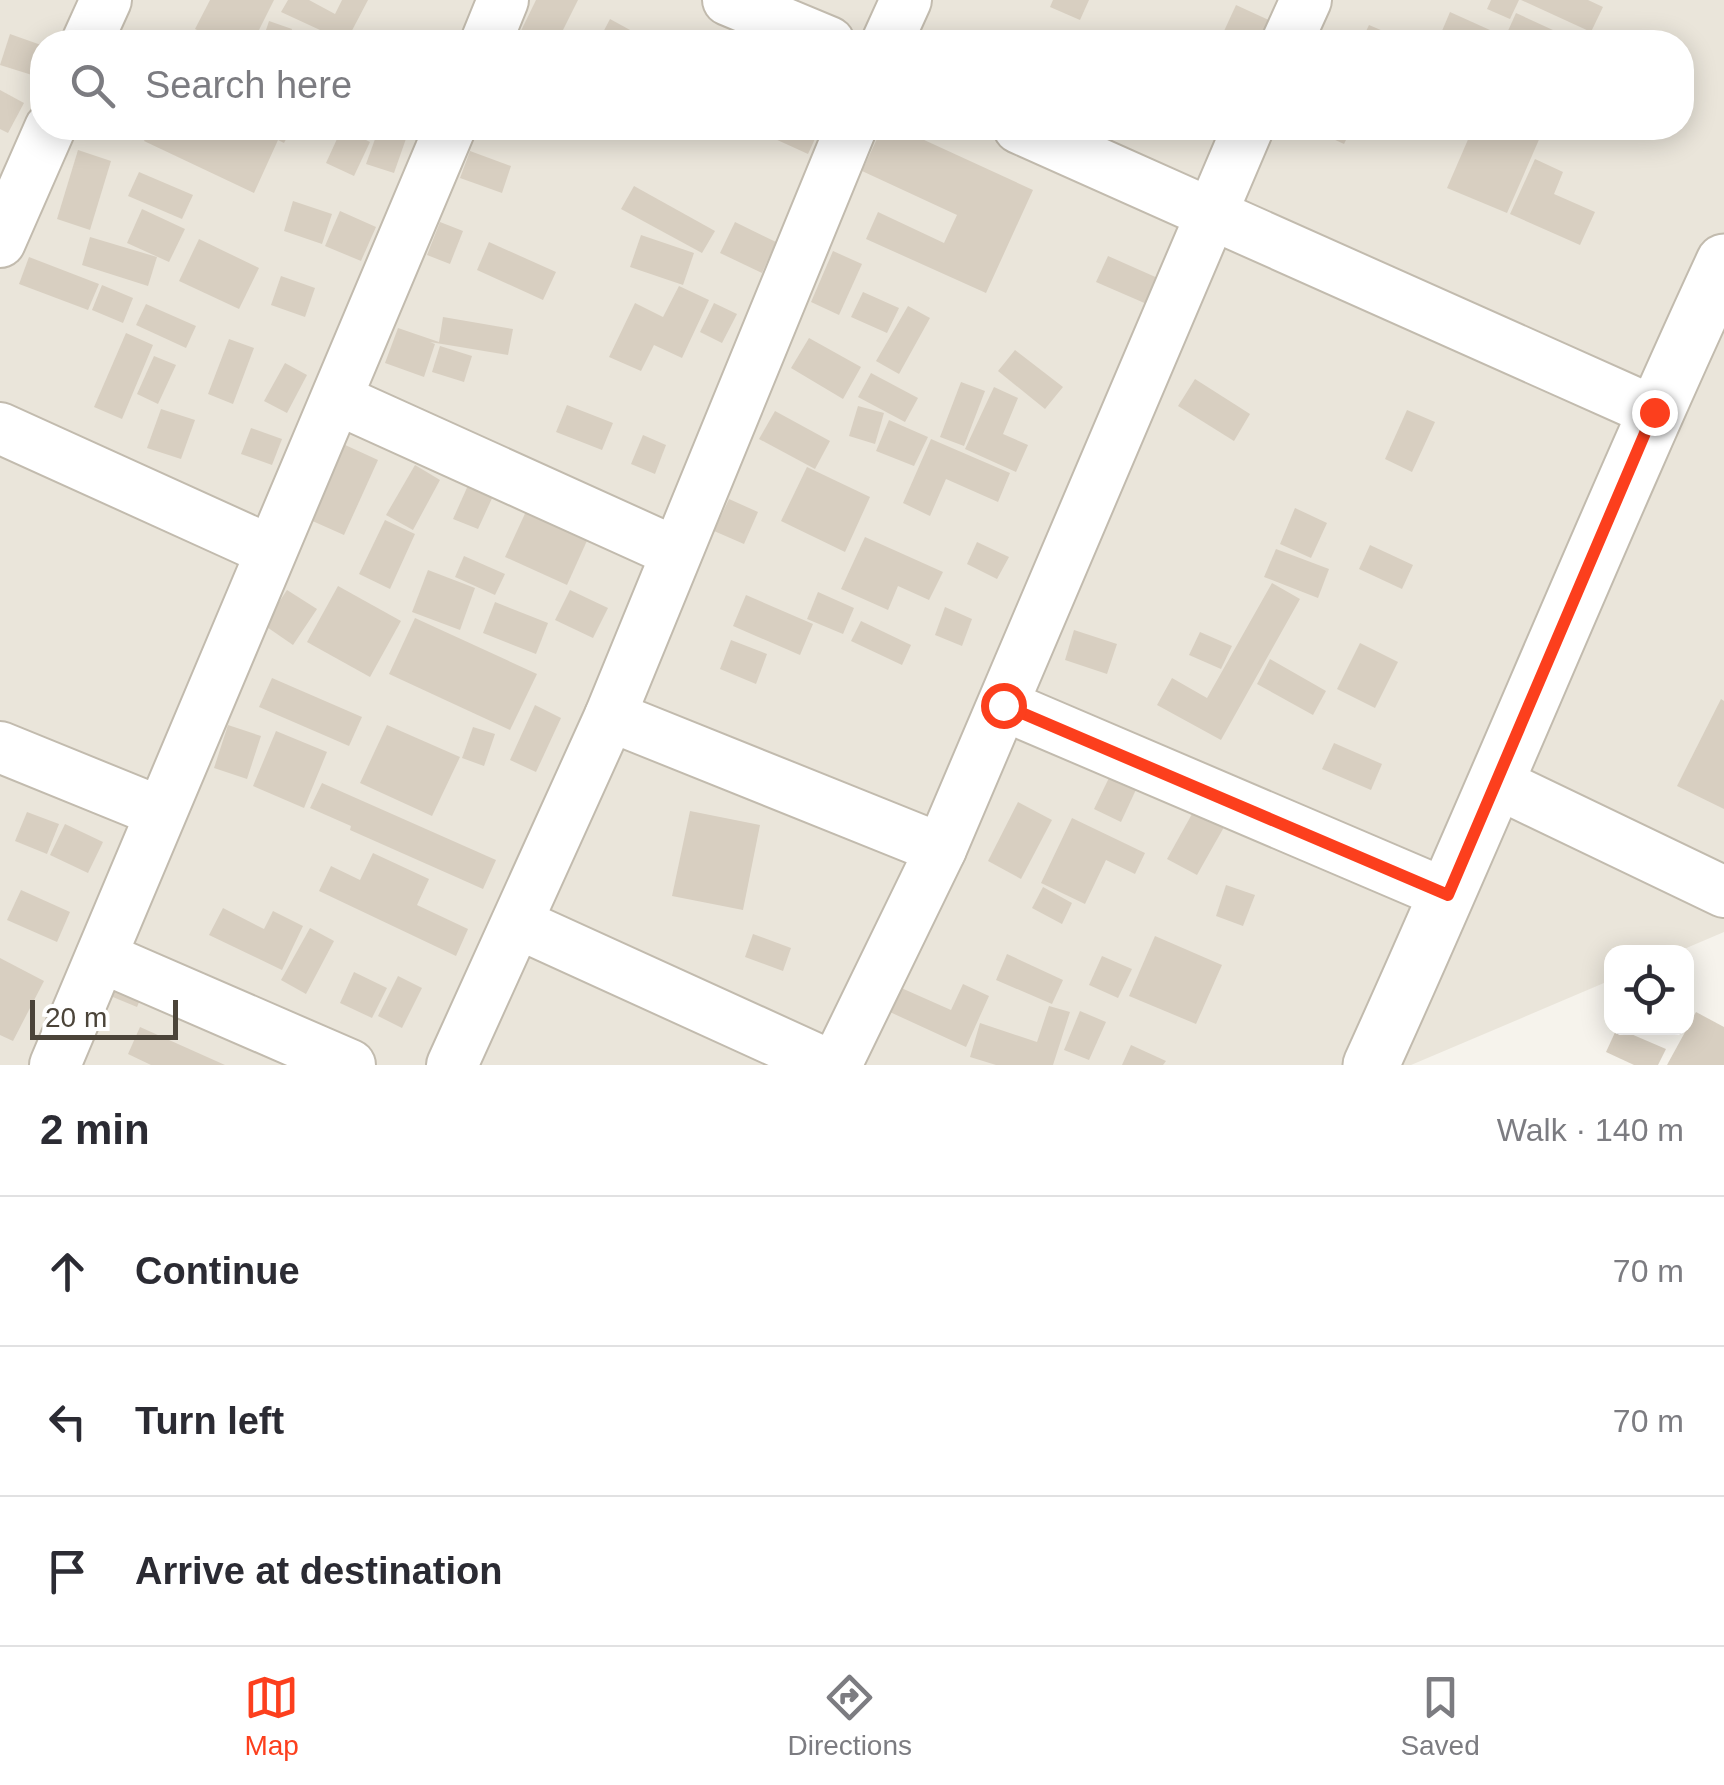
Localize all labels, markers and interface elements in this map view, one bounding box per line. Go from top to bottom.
search box [30,30,1694,140]
icon: search [65,58,120,113]
text: Search here [145,64,352,106]
route end [1632,390,1678,436]
route start [981,683,1027,729]
map controls [1604,945,1694,1035]
button: locate [1604,945,1694,1035]
scale bar [30,995,178,1040]
text: 20 m [45,1002,107,1033]
text: 2 min [40,1106,150,1153]
text: Walk · 140 m [1497,1112,1684,1148]
icon: ahead [40,1244,95,1299]
text: Continue [135,1250,300,1292]
text: 70 m [1613,1253,1684,1289]
icon: left [40,1394,95,1449]
text: Turn left [135,1400,284,1442]
text: 70 m [1613,1403,1684,1439]
icon: arrive [40,1544,95,1599]
text: Arrive at destination [135,1550,502,1592]
tab: Map [244,1670,299,1762]
tab: Directions [788,1670,912,1762]
tab: Saved [1400,1670,1480,1762]

